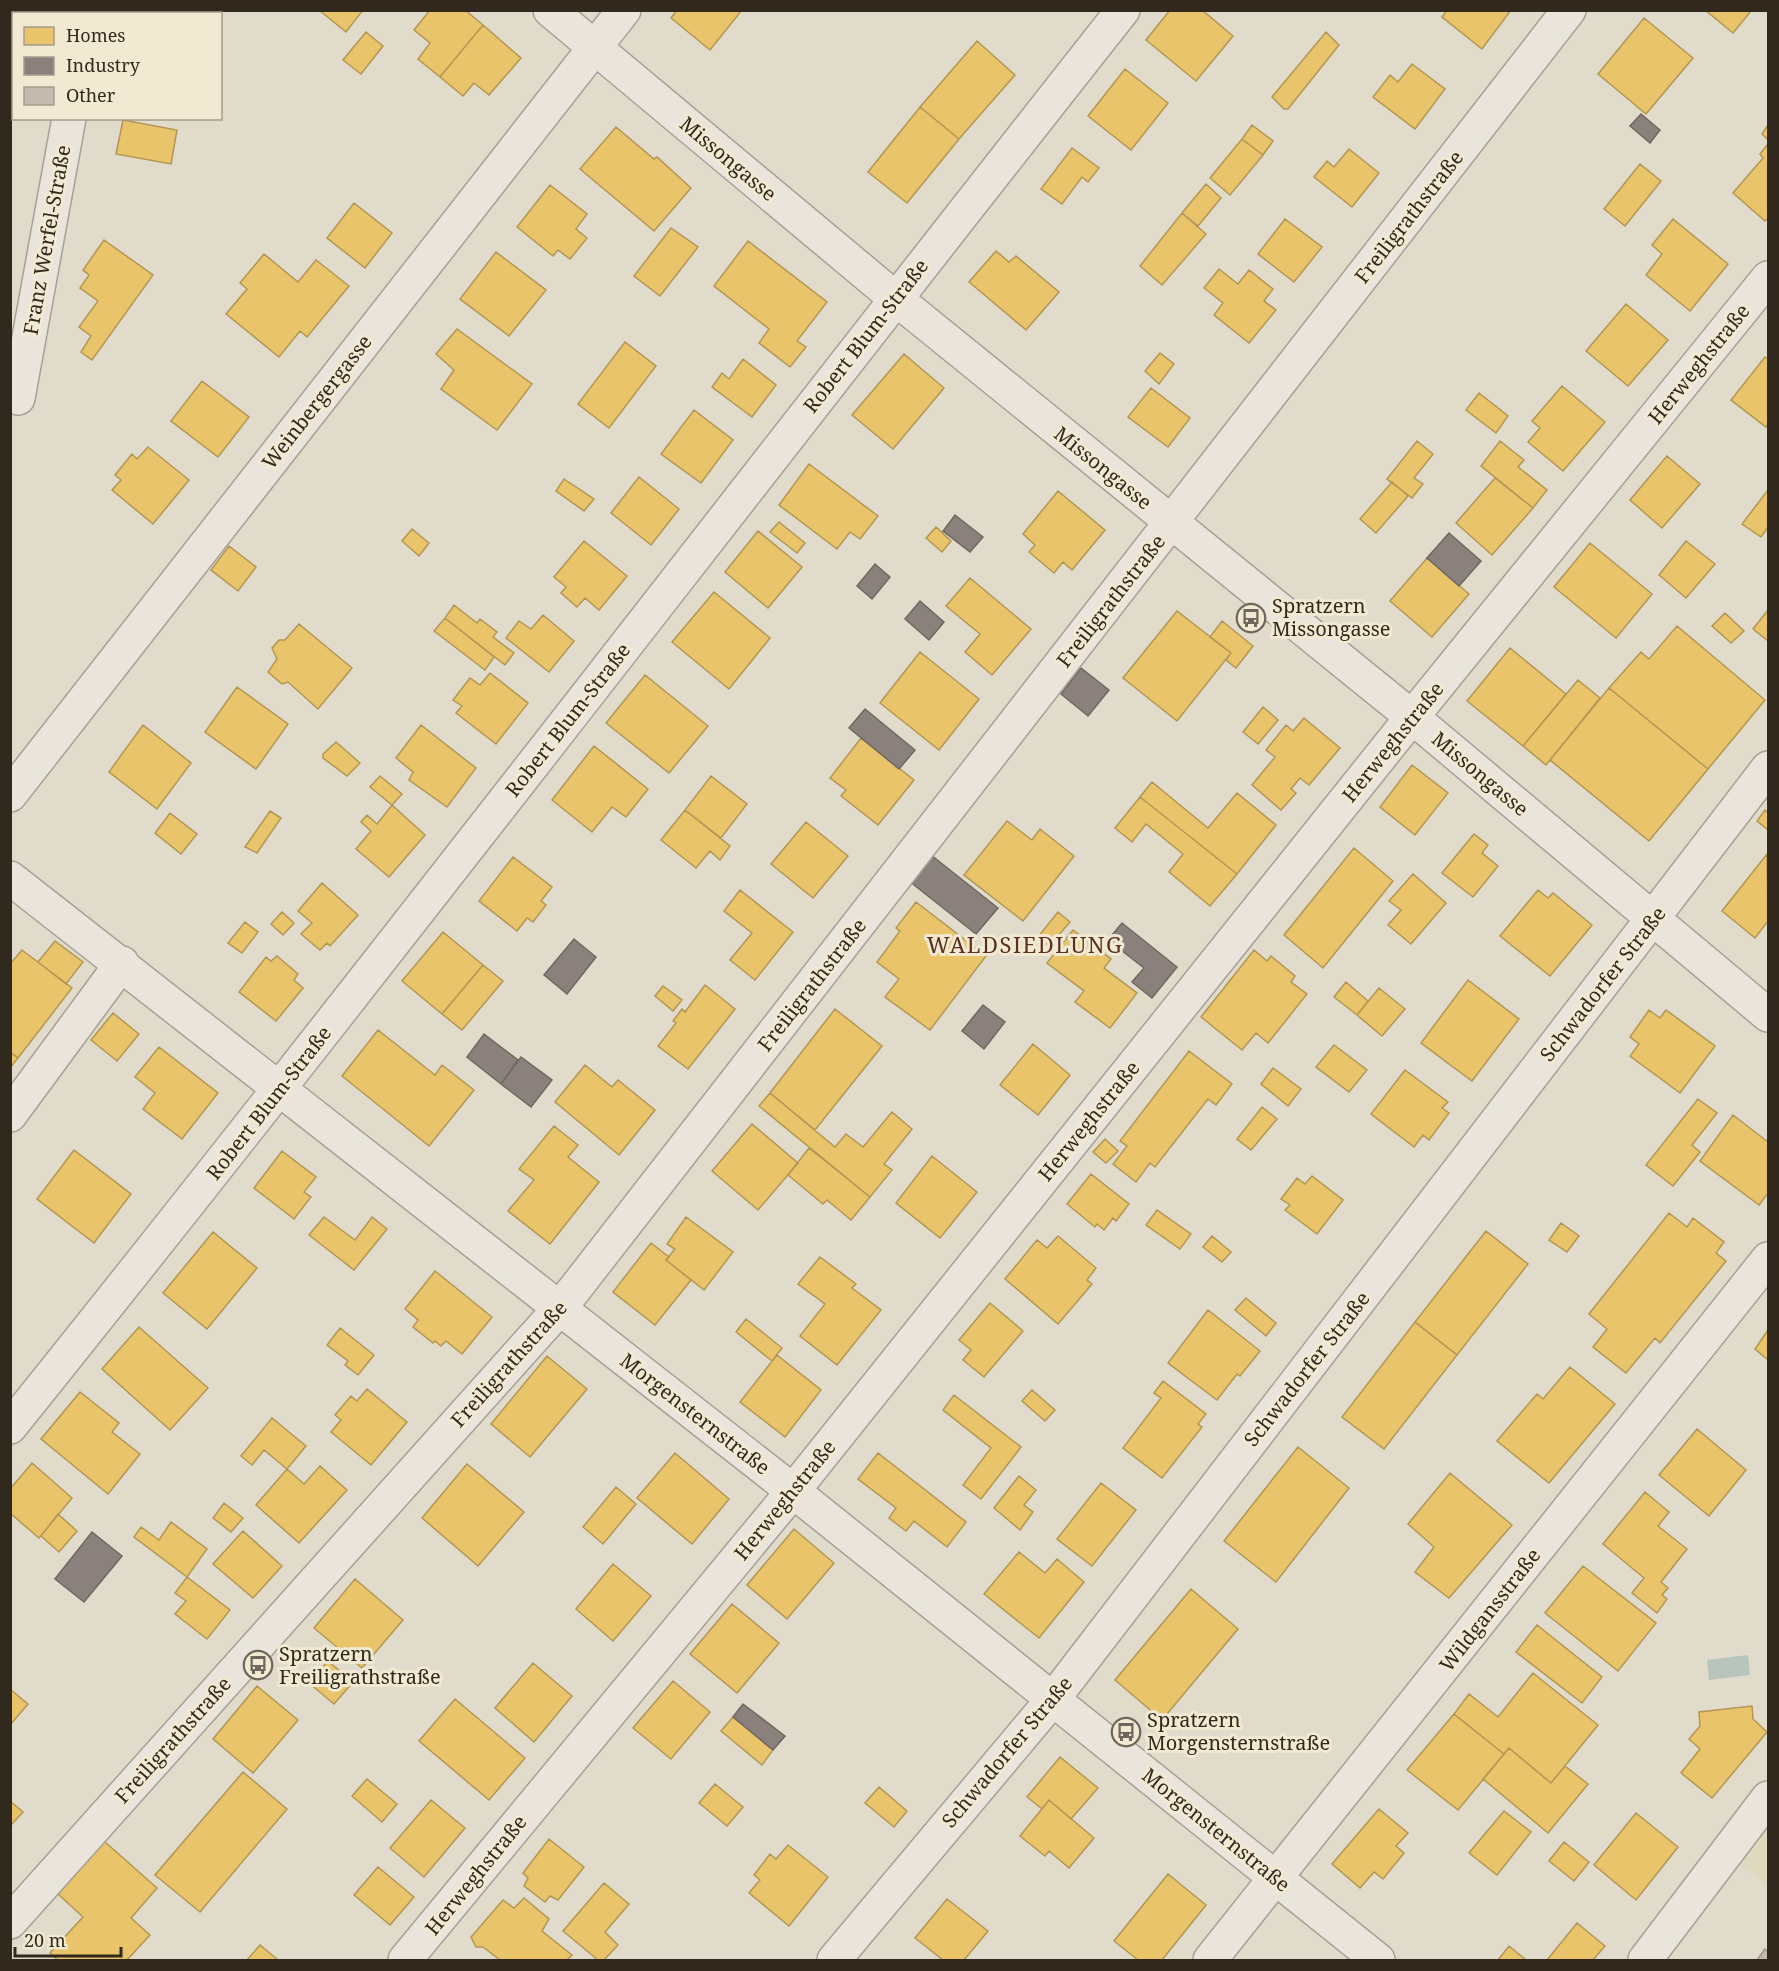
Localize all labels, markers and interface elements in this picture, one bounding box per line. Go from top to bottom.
legend [12,12,222,120]
text: Homes [66,23,125,47]
text: Industry [66,53,141,77]
text: Other [66,83,116,107]
street label: Missongasse [674,110,782,207]
street label: Franz Werfel-Straße [16,143,77,337]
street label: Freiligrathstraße [1348,145,1469,289]
street label: Robert Blum-Straße [797,253,934,418]
street label: Herweghstraße [1642,298,1755,429]
street label: Weinbergergasse [256,329,378,475]
street label: Missongasse [1049,420,1158,515]
street label: Freiligrathstraße [1050,529,1171,673]
place label: Spratzern Missongasse [1272,592,1390,642]
bus stop icon: Spratzern Missongasse [1235,602,1267,634]
street label: Robert Blum-Straße [499,637,636,802]
street label: Herweghstraße [1336,676,1449,807]
street label: Missongasse [1426,725,1534,822]
street label: Schwadorfer Straße [1534,901,1672,1067]
street label: Freiligrathstraße [751,913,872,1057]
district label: WALDSIEDLUNG [927,929,1123,959]
street label: Robert Blum-Straße [200,1020,337,1185]
street label: Herweghstraße [1032,1055,1145,1186]
street label: Schwadorfer Straße [1238,1286,1376,1452]
street label: Freiligrathstraße [445,1295,573,1433]
street label: Morgensternstraße [615,1347,776,1481]
street label: Herweghstraße [728,1434,841,1565]
street label: Wildgansstraße [1433,1542,1546,1677]
place label: Spratzern Freiligrathstraße [279,1640,441,1690]
bus stop icon: Spratzern Freiligrathstraße [242,1649,274,1681]
street label: Schwadorfer Straße [935,1670,1078,1833]
street label: Freiligrathstraße [109,1671,237,1809]
place label: Spratzern Morgensternstraße [1147,1706,1330,1756]
bus stop icon: Spratzern Morgensternstraße [1110,1716,1142,1748]
street label: Morgensternstraße [1137,1761,1296,1898]
street label: Herweghstraße [419,1809,532,1940]
scale bar [15,1920,122,1958]
text: 20 m [24,1928,66,1952]

